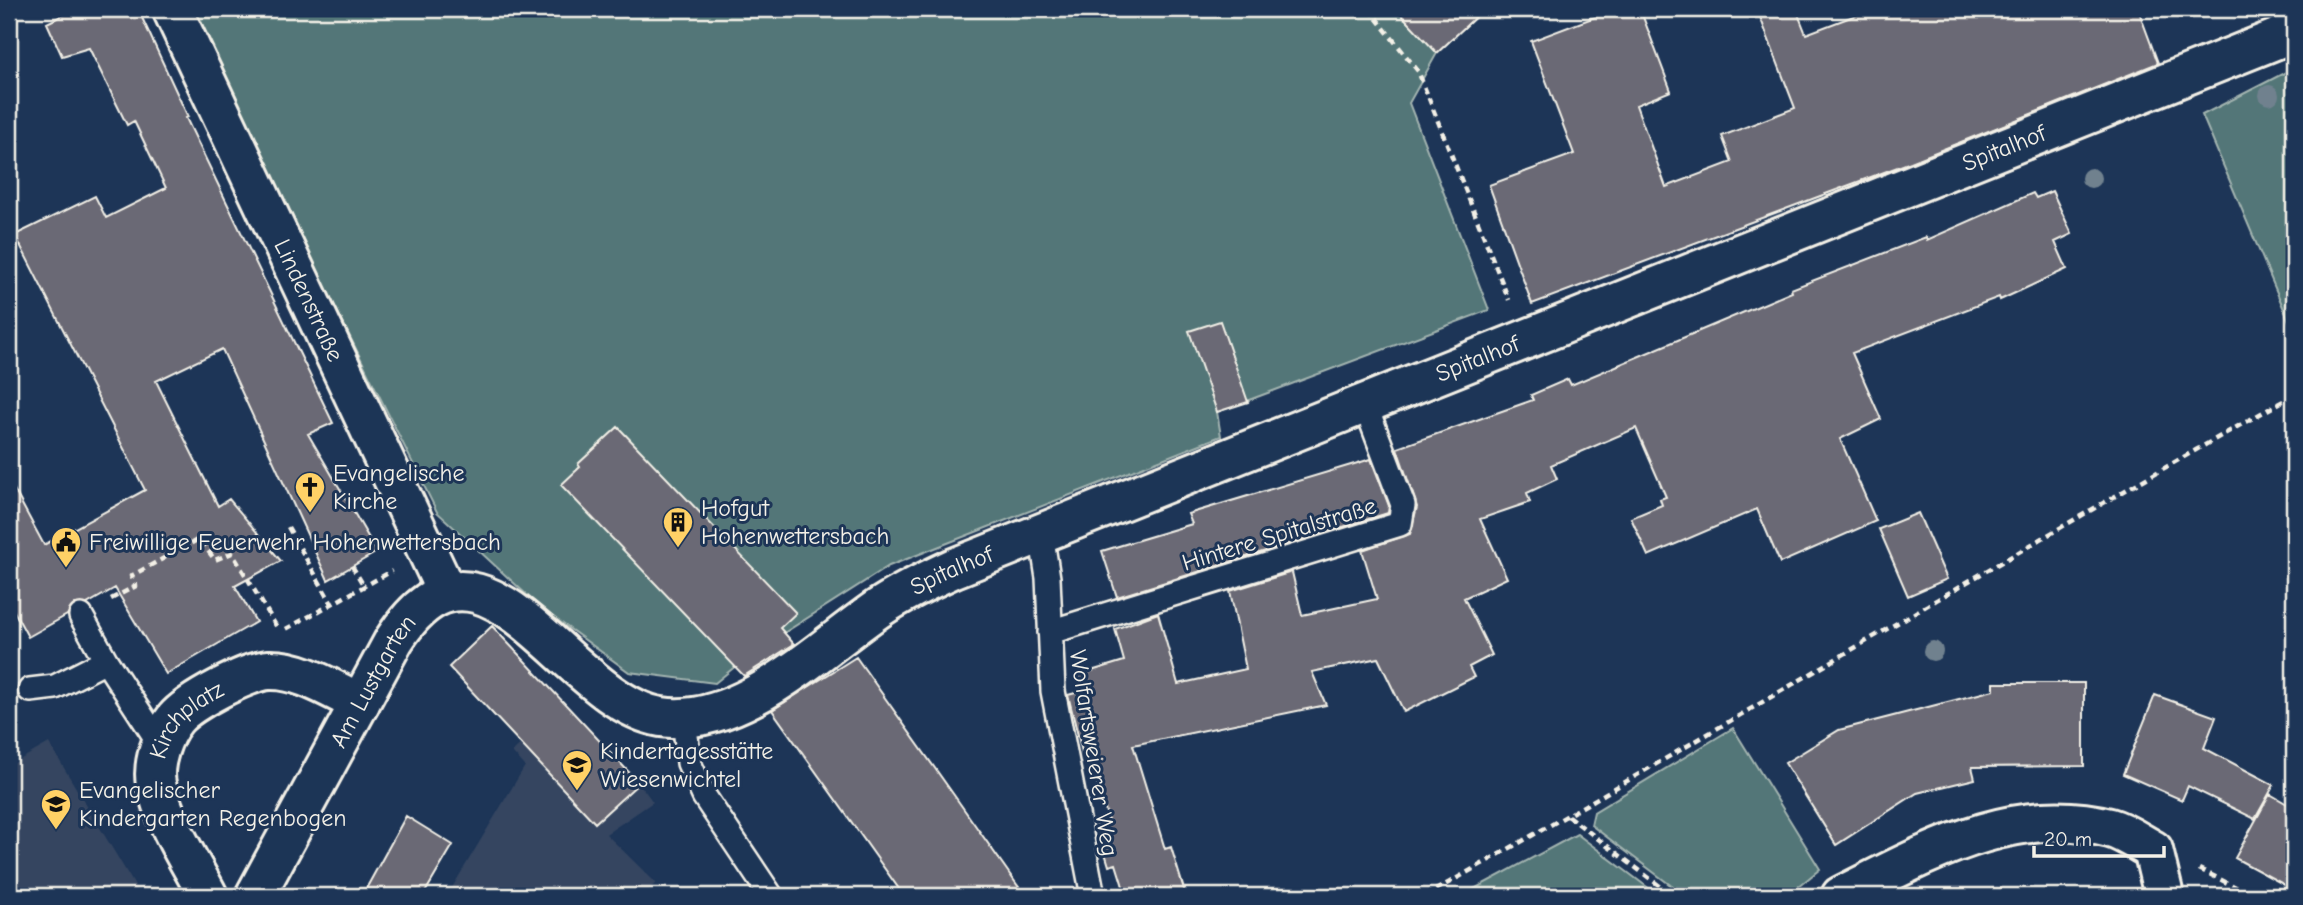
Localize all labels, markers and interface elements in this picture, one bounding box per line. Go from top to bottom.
street label: Spitalhof [1958,118,2051,177]
street label: Lindenstraße [268,235,350,366]
street label: Spitalhof [1432,329,1525,388]
place label: Evangelische Kirche [333,459,465,515]
church icon: Evangelische Kirche [293,470,327,514]
street label: Hintere Spitalstraße [1179,491,1379,577]
place label: Hofgut Hohenwettersbach [701,494,889,550]
building icon: Hofgut Hohenwettersbach [661,505,695,549]
public building icon: Freiwillige Feuerwehr Hohenwettersbach [49,525,83,569]
place label: Freiwillige Feuerwehr Hohenwettersbach [89,528,501,556]
street label: Spitalhof [905,539,998,601]
street label: Am Lustgarten [324,609,421,752]
street label: Wolfartsweierer Weg [1064,648,1124,858]
street label: Kirchplatz [143,675,229,762]
place label: Kindertagesstätte Wiesenwichtel [600,737,773,793]
school or university icon: Kindertagesstätte Wiesenwichtel [560,748,594,792]
place label: Evangelischer Kindergarten Regenbogen [79,776,346,832]
school or university icon: Evangelischer Kindergarten Regenbogen [39,787,73,831]
scale bar [2034,814,2163,858]
text: 20 m [2044,827,2092,851]

